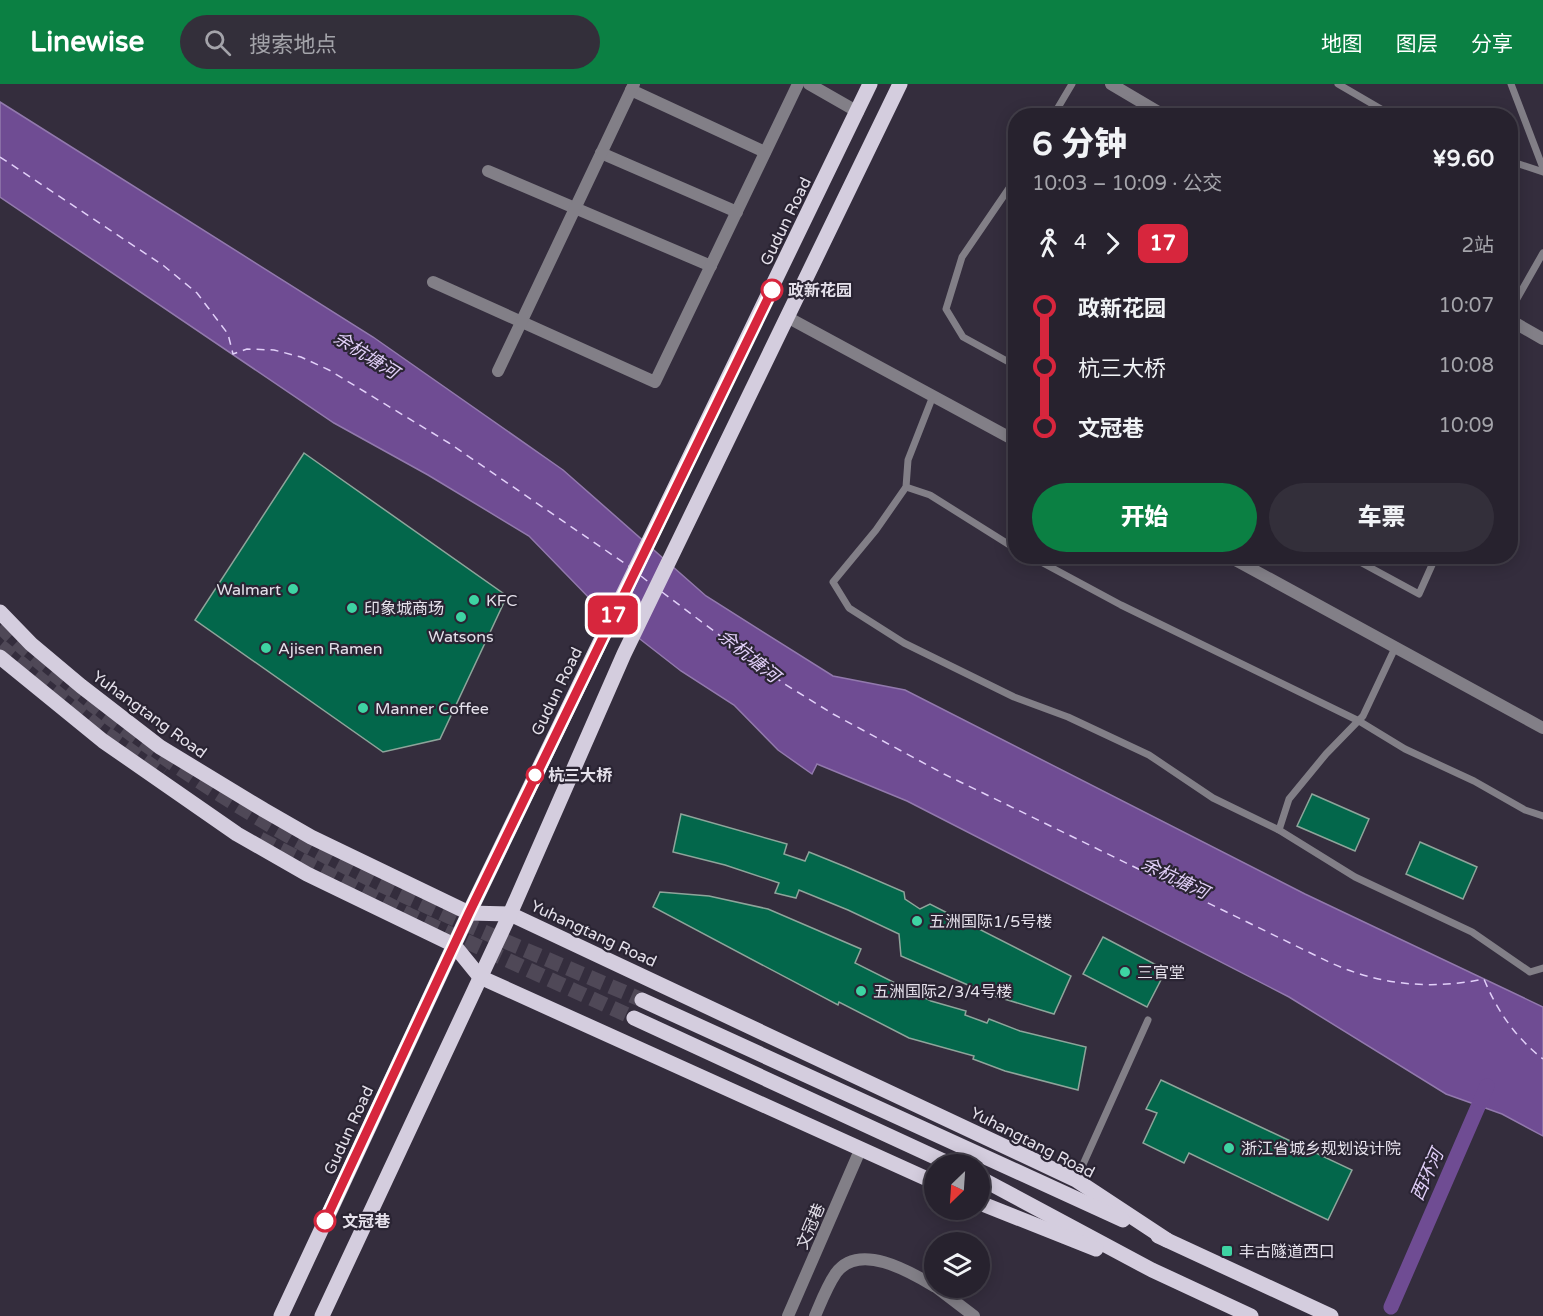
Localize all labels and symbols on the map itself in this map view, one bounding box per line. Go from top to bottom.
street label: Gudun Road [756,174,816,269]
marker: 政新花园 [761,279,783,301]
place label: 政新花园 [788,281,852,301]
water label: 余杭塘河 [330,327,405,385]
place label: Walmart [217,580,281,600]
marker: Walmart [286,582,300,596]
place label: KFC [486,591,517,611]
marker: KFC [467,593,481,607]
line badge: 17 [586,596,640,634]
place label: 印象城商场 [364,599,444,619]
marker: 印象城商场 [345,601,359,615]
marker: Watsons [454,610,468,624]
water label: 余杭塘河 [714,625,786,689]
place label: Watsons [428,627,494,647]
place label: Ajisen Ramen [278,639,382,659]
marker: Ajisen Ramen [259,641,273,655]
street label: Gudun Road [527,644,587,739]
street label: Yuhangtang Road [88,667,211,763]
place label: Manner Coffee [375,699,489,719]
marker: Manner Coffee [356,701,370,715]
marker: 杭三大桥 [526,766,544,784]
place label: 杭三大桥 [548,766,613,786]
water label: 余杭塘河 [1138,852,1215,905]
street label: Yuhangtang Road [527,896,660,972]
place label: 五洲国际1/5号楼 [929,912,1052,932]
marker: 五洲国际1/5号楼 [910,914,924,928]
place label: 三官堂 [1137,963,1185,983]
marker: 三官堂 [1118,965,1132,979]
place label: 五洲国际2/3/4号楼 [873,982,1012,1002]
marker: 五洲国际2/3/4号楼 [854,984,868,998]
street label: Gudun Road [320,1083,378,1178]
street label: Yuhangtang Road [967,1103,1098,1183]
place label: 浙江省城乡规划设计院 [1241,1139,1401,1159]
marker: 浙江省城乡规划设计院 [1222,1141,1236,1155]
water label: 西环河 [1406,1143,1449,1204]
north arrow [924,1154,990,1220]
street label: 文冠巷 [792,1200,830,1252]
marker: 文冠巷 [314,1210,336,1232]
place label: 文冠巷 [342,1212,391,1232]
place label: 丰古隧道西口 [1239,1242,1335,1262]
marker: 丰古隧道西口 [1220,1244,1234,1258]

